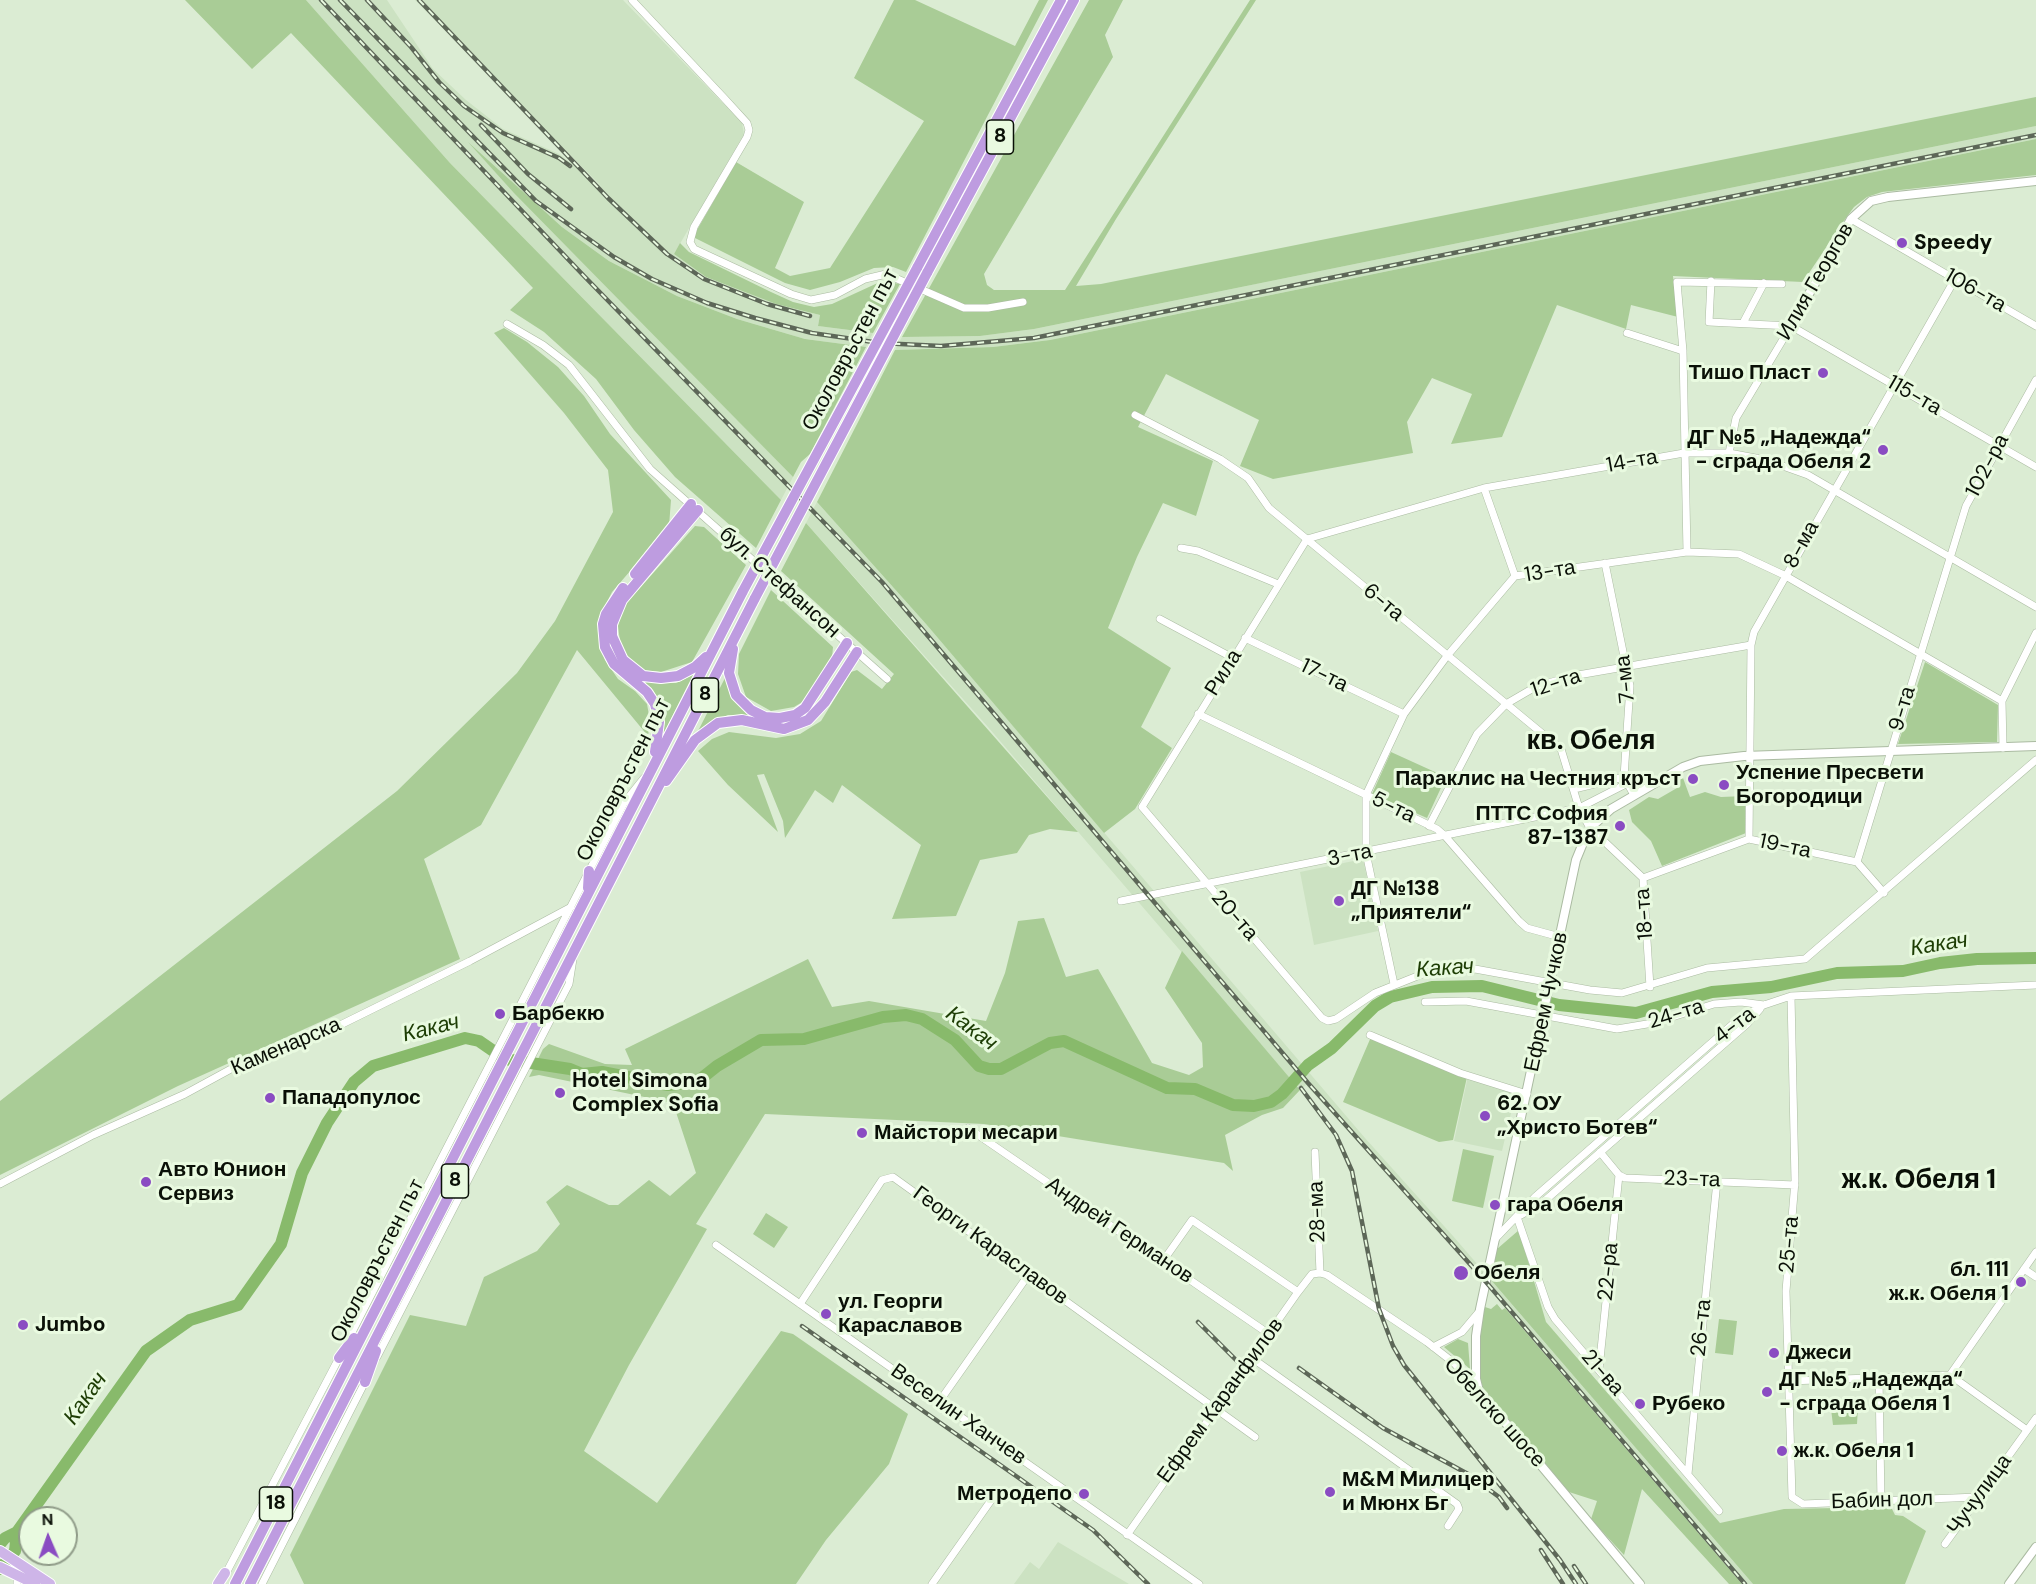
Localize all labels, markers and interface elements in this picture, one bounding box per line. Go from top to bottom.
road number: 8 [986,120,1014,154]
street label: Илия Георгов [1772,219,1860,345]
place label: Speedy [1914,230,1992,256]
marker: Speedy [1895,236,1909,250]
street label: 106-та [1940,263,2010,319]
street label: Околовръстен път [798,265,904,435]
place label: Тишо Пласт [1689,360,1811,386]
marker: Тишо Пласт [1816,366,1830,380]
street label: 115-та [1882,371,1946,421]
place label: ДГ №5 „Надежда“ - сграда Обеля 2 [1687,425,1871,475]
street label: 102-ра [1961,430,2015,502]
marker: ДГ №5 „Надежда“ - сграда Обеля 2 [1876,443,1890,457]
street label: 14-та [1604,445,1660,479]
street label: 8-ма [1779,517,1825,573]
street label: бул. Стефансон [713,522,845,644]
street label: 13-та [1523,556,1577,588]
street label: 6-та [1357,579,1409,627]
street label: Рила [1200,645,1248,701]
street label: 17-та [1296,654,1352,698]
street label: 7-ма [1611,654,1641,704]
street label: 12-та [1528,664,1584,704]
road number: 8 [692,678,718,712]
street label: 9-та [1884,684,1922,734]
street label: Околовръстен път [572,694,676,866]
district label: кв. Обеля [1527,726,1655,758]
place label: Успение Пресвети Богородици [1736,760,1924,810]
place label: Параклис на Честния кръст [1395,766,1681,792]
marker: Параклис на Честния кръст [1686,772,1700,786]
marker: Успение Пресвети Богородици [1717,778,1731,792]
street label: 5-та [1367,787,1419,829]
place label: ПТТС София 87-1387 [1476,801,1608,851]
marker: ПТТС София 87-1387 [1613,819,1627,833]
street label: 19-та [1757,829,1813,865]
street label: 3-та [1326,839,1374,873]
place label: ДГ №138 „Приятели“ [1351,876,1471,926]
street label: 20-та [1205,886,1263,946]
street label: 18-та [1631,887,1659,941]
marker: ДГ №138 „Приятели“ [1332,894,1346,908]
water label: Какач [1908,927,1970,963]
street label: Ефрем Чучков [1520,930,1574,1074]
water label: Какач [1415,954,1475,984]
street label: 24-та [1645,995,1707,1035]
place label: Барбекю [512,1001,605,1027]
water label: Какач [940,1001,1002,1057]
street label: 4-та [1709,1002,1761,1050]
marker: Барбекю [493,1007,507,1021]
water label: Какач [400,1009,462,1049]
street label: Каменарска [227,1013,345,1081]
place label: Hotel Simona Complex Sofia [572,1068,719,1118]
place label: Пападопулос [282,1085,421,1111]
marker: Hotel Simona Complex Sofia [553,1086,567,1100]
marker: Пападопулос [263,1091,277,1105]
place label: 62. ОУ „Христо Ботев“ [1497,1091,1658,1141]
marker: 62. ОУ „Христо Ботев“ [1478,1109,1492,1123]
place label: Майстори месари [874,1120,1058,1146]
marker: Майстори месари [855,1126,869,1140]
place label: Авто Юнион Сервиз [158,1157,286,1207]
road number: 8 [442,1164,468,1198]
district label: ж.к. Обеля 1 [1842,1165,1996,1197]
street label: 23-та [1663,1166,1721,1194]
street label: Андрей Германов [1040,1172,1198,1290]
marker: Авто Юнион Сервиз [139,1175,153,1189]
street label: Околовръстен път [326,1175,430,1347]
street label: Георги Караславов [908,1181,1072,1311]
street label: 28-ма [1304,1181,1332,1243]
place label: гара Обеля [1507,1192,1623,1218]
marker: гара Обеля [1488,1198,1502,1212]
street label: 25-та [1775,1215,1805,1275]
street label: 22-ра [1593,1241,1625,1303]
place label: бл. 111 ж.к. Обеля 1 [1889,1257,2009,1307]
place label: Обеля [1474,1260,1541,1286]
marker: Обеля [1452,1264,1470,1282]
marker: бл. 111 ж.к. Обеля 1 [2014,1275,2028,1289]
place label: ул. Георги Караславов [838,1289,962,1339]
street label: 26-та [1686,1298,1718,1358]
marker: ул. Георги Караславов [819,1307,833,1321]
place label: Jumbo [35,1312,106,1338]
street label: Ефрем Каранфилов [1153,1314,1289,1488]
marker: Jumbo [16,1318,30,1332]
place label: Джеси [1786,1340,1852,1366]
street label: 21-ва [1575,1345,1629,1401]
marker: Джеси [1767,1346,1781,1360]
street label: Обелско шосе [1438,1353,1550,1473]
street label: Веселин Ханчев [885,1359,1031,1471]
place label: ДГ №5 „Надежда“ - сграда Обеля 1 [1779,1367,1963,1417]
water label: Какач [59,1368,113,1430]
marker: ДГ №5 „Надежда“ - сграда Обеля 1 [1760,1385,1774,1399]
place label: Рубеко [1652,1391,1725,1417]
marker: Рубеко [1633,1397,1647,1411]
place label: ж.к. Обеля 1 [1794,1438,1914,1464]
marker: ж.к. Обеля 1 [1775,1444,1789,1458]
street label: Чучулица [1942,1450,2018,1540]
place label: М&M Mилицер и Мюнх Бг [1342,1467,1495,1517]
place label: Метродепо [957,1481,1072,1507]
marker: М&M Mилицер и Мюнх Бг [1323,1485,1337,1499]
road number: 18 [260,1487,292,1521]
marker: Метродепо [1077,1487,1091,1501]
street label: Бабин дол [1831,1487,1933,1515]
north arrow [18,1506,78,1566]
text: N [41,1509,54,1530]

